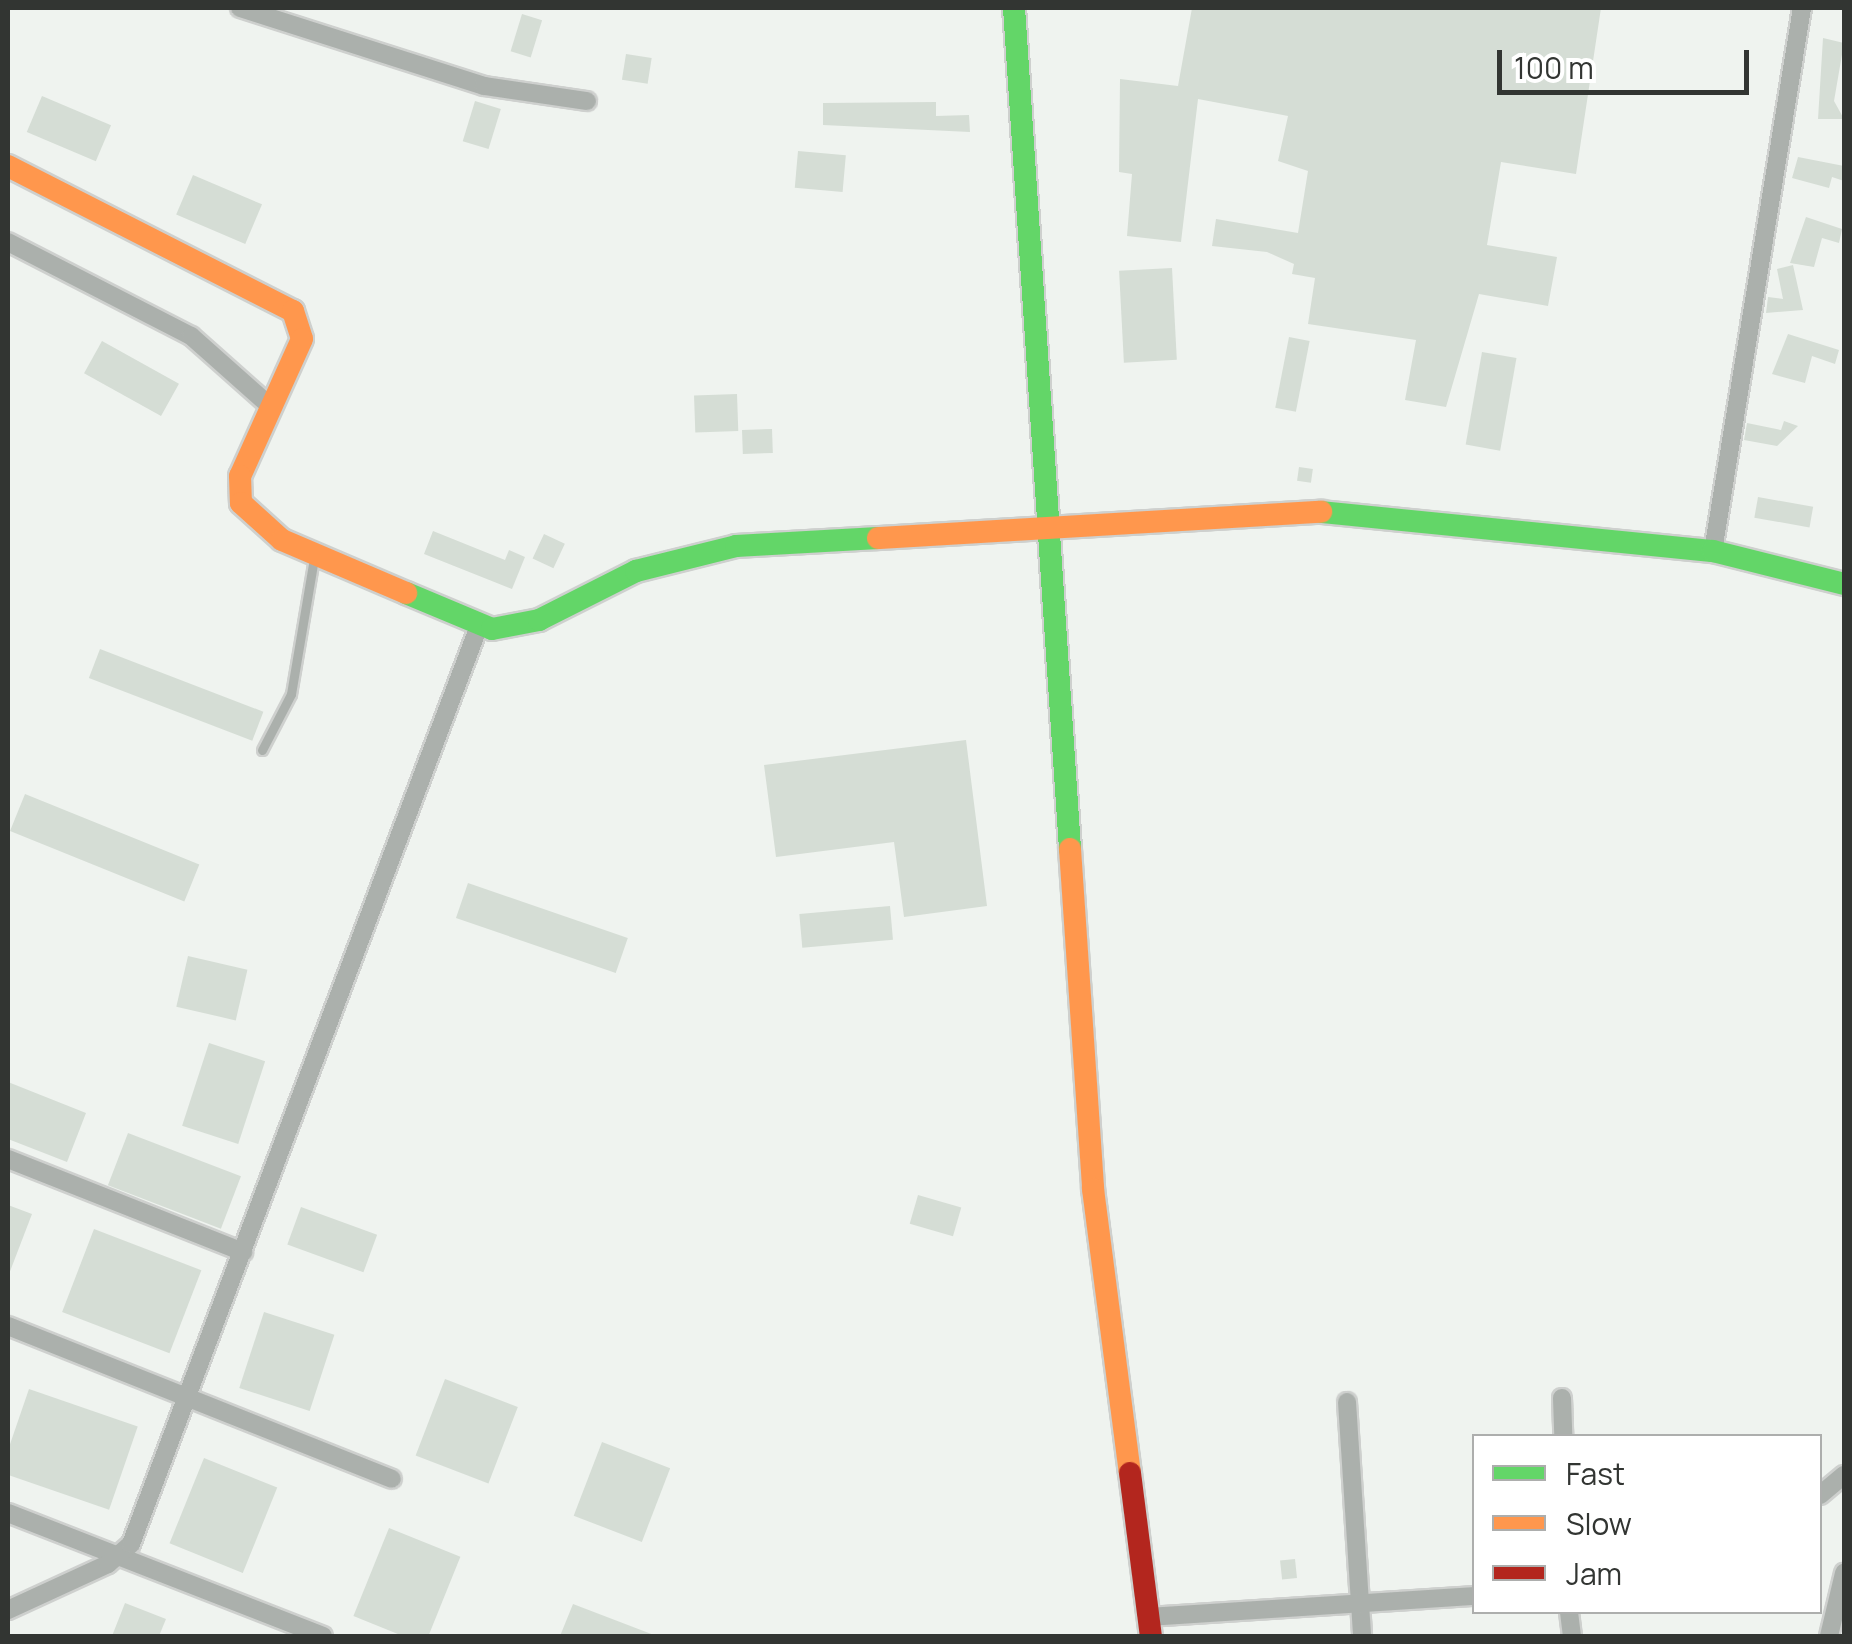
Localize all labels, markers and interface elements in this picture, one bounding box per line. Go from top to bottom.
scale bar [1502,30,1754,92]
text: 100 m [1514,47,1594,88]
legend [1472,1434,1822,1614]
text: Fast [1566,1453,1625,1494]
text: Slow [1566,1503,1632,1544]
text: Jam [1566,1553,1622,1594]

